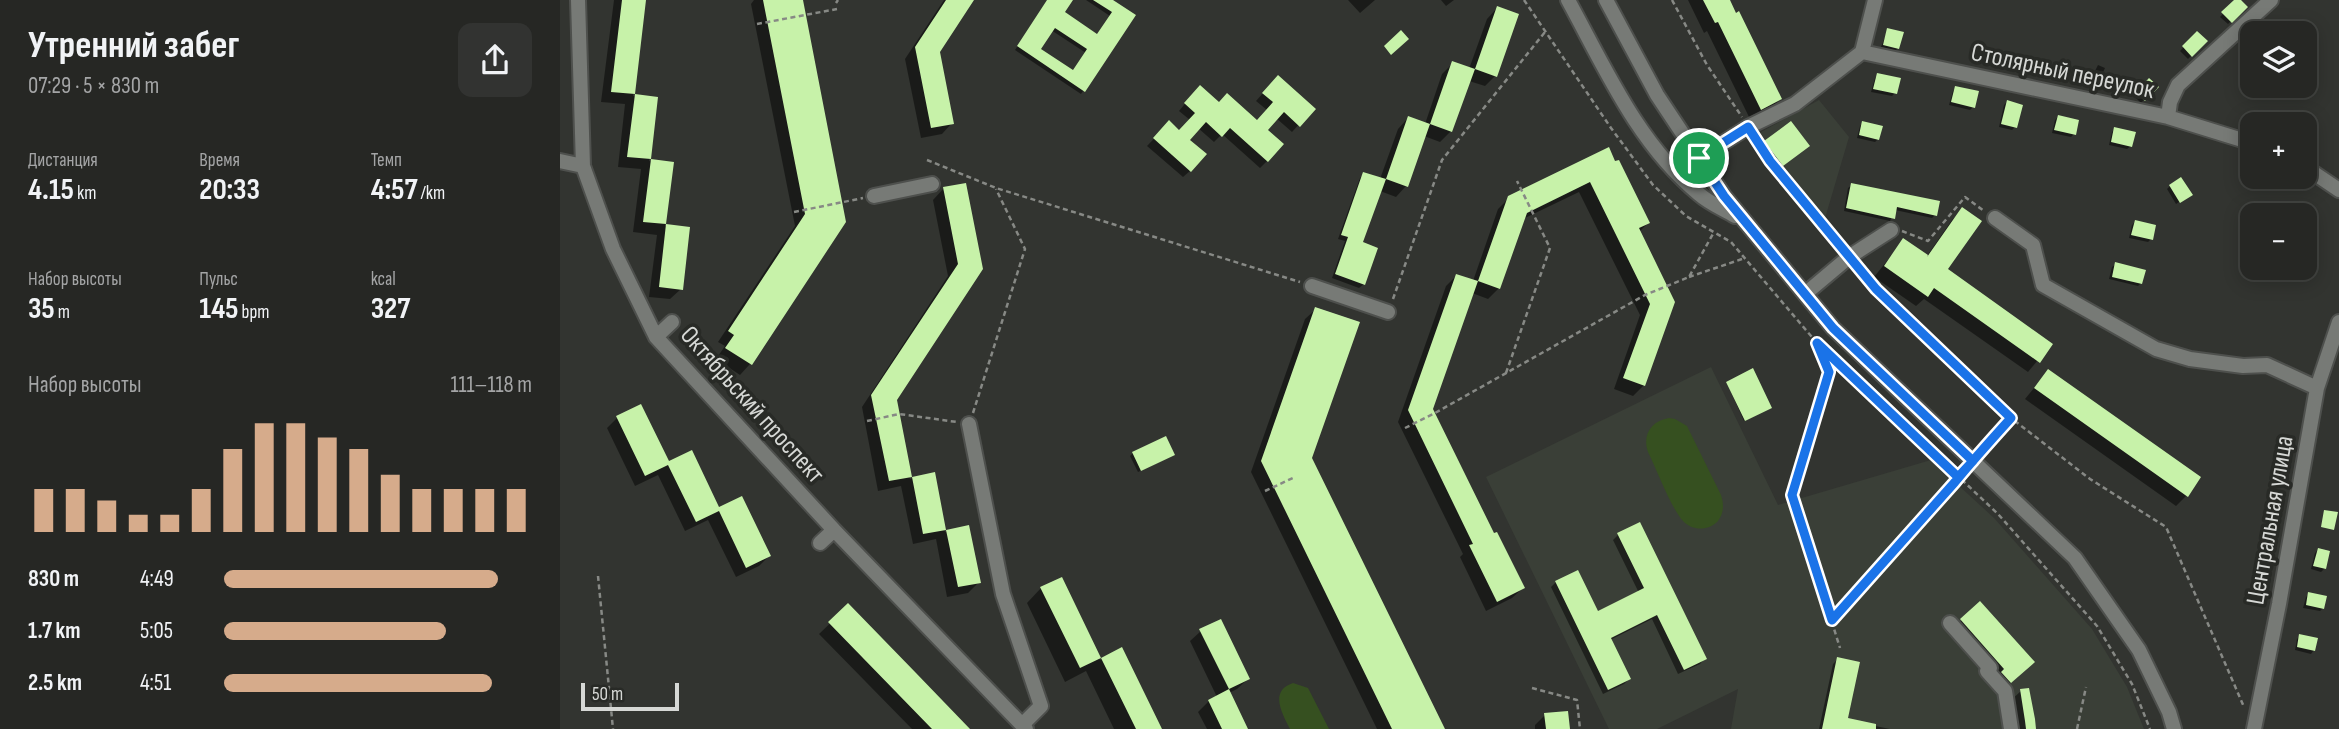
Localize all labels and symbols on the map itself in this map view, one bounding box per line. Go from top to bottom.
street label: Столярный переулок [1968,37,2157,106]
pin [1669,128,1729,188]
street label: Октябрьский проспект [673,320,831,490]
street label: Центральная улица [2240,433,2301,607]
scale bar [581,680,679,712]

